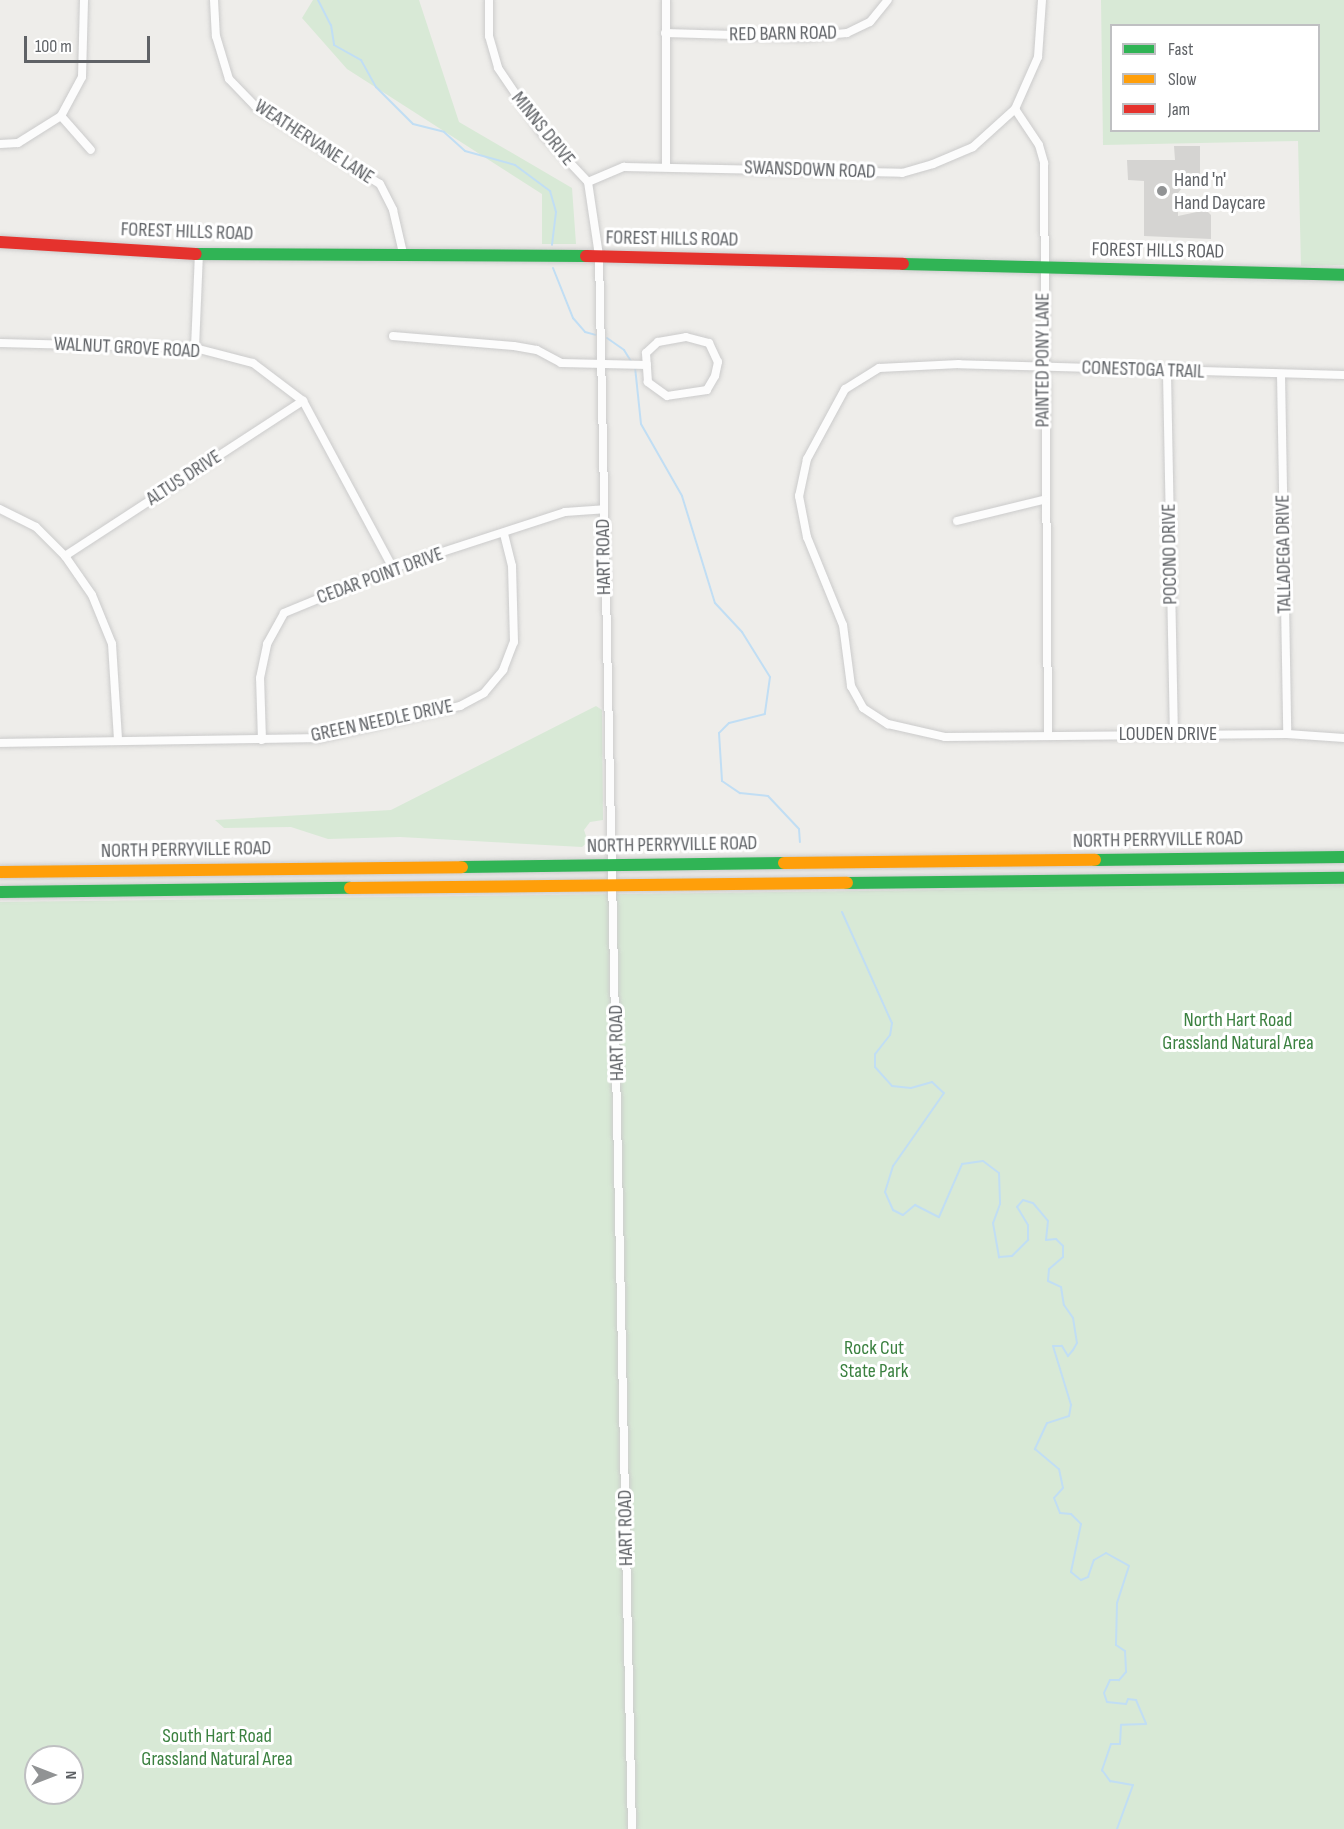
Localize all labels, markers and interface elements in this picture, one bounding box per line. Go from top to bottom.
street label: RED BARN ROAD [729,21,837,47]
scale bar [27,24,153,62]
legend [1110,24,1320,132]
text: 100 m [35,36,72,57]
text: Fast [1168,39,1193,60]
text: Slow [1168,69,1197,90]
street label: MINNS DRIVE [506,87,580,171]
street label: WEATHERVANE LANE [250,94,378,190]
text: Jam [1168,99,1190,120]
street label: SWANSDOWN ROAD [744,156,876,184]
place label: Hand 'n' Hand Daycare [1174,168,1266,215]
marker: Hand 'n' Hand Daycare [1155,184,1169,198]
street label: FOREST HILLS ROAD [120,218,254,246]
street label: FOREST HILLS ROAD [606,226,738,252]
street label: FOREST HILLS ROAD [1092,238,1224,264]
street label: PAINTED PONY LANE [1031,293,1055,427]
street label: WALNUT GROVE ROAD [53,332,201,364]
street label: CONESTOGA TRAIL [1081,356,1205,384]
street label: ALTUS DRIVE [142,445,226,511]
street label: TALLADEGA DRIVE [1271,494,1297,614]
street label: POCONO DRIVE [1157,503,1183,605]
street label: HART ROAD [591,519,617,595]
street label: CEDAR POINT DRIVE [314,542,446,610]
street label: GREEN NEEDLE DRIVE [309,694,455,748]
street label: LOUDEN DRIVE [1119,722,1217,746]
street label: NORTH PERRYVILLE ROAD [1073,827,1243,853]
street label: NORTH PERRYVILLE ROAD [587,832,757,858]
street label: NORTH PERRYVILLE ROAD [101,837,271,863]
street label: HART ROAD [604,1005,630,1081]
park label: North Hart Road Grassland Natural Area [1162,1008,1314,1055]
park label: Rock Cut State Park [840,1336,908,1383]
street label: HART ROAD [613,1490,639,1566]
park label: South Hart Road Grassland Natural Area [141,1725,293,1772]
north arrow [24,1745,84,1805]
text: N [61,1771,80,1779]

